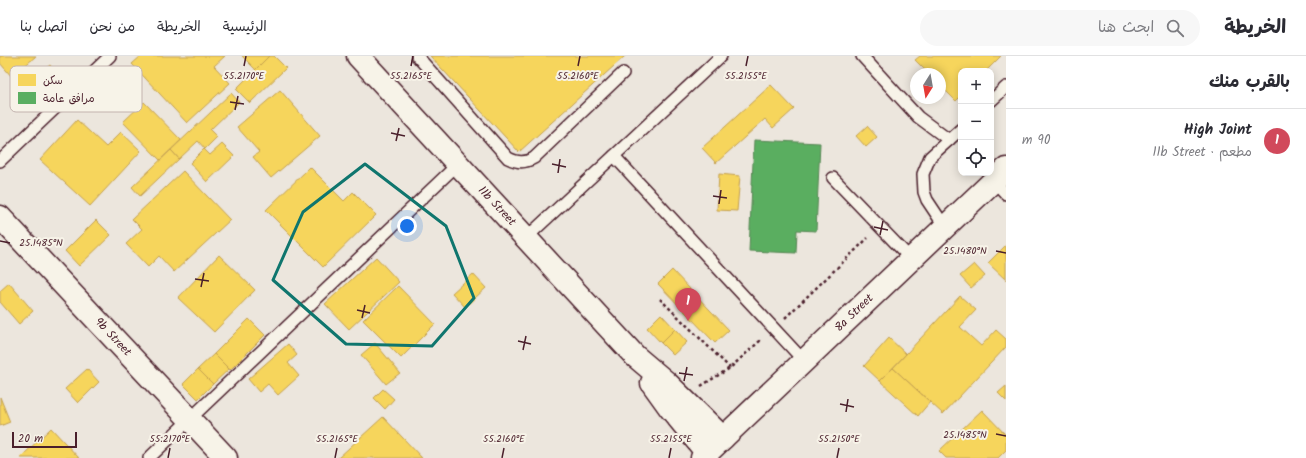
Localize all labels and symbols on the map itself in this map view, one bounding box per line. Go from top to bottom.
legend [10,66,142,112]
text: 55.2170°E [224,68,266,84]
text: 55.2165°E [390,68,433,84]
text: 55.2160°E [557,68,600,84]
text: 55.2155°E [725,68,768,84]
north arrow [910,68,946,104]
text: سكن [43,72,63,90]
text: مرافق عامة [43,90,95,108]
street label: 11b Street [473,182,521,231]
your location [397,216,417,236]
text: 25.1485°N [19,235,63,251]
text: 25.1480°N [943,243,987,259]
pin: 1 [675,288,701,321]
street label: 8a Street [830,289,878,337]
street label: 9b Street [90,313,136,361]
text: 25.1485°N [943,427,987,443]
scale bar [12,430,77,449]
text: 55.2170°E [150,431,192,447]
text: 55.2165°E [316,431,359,447]
text: 55.2160°E [483,431,526,447]
text: 55.2155°E [650,431,693,447]
text: 55.2150°E [818,431,861,447]

